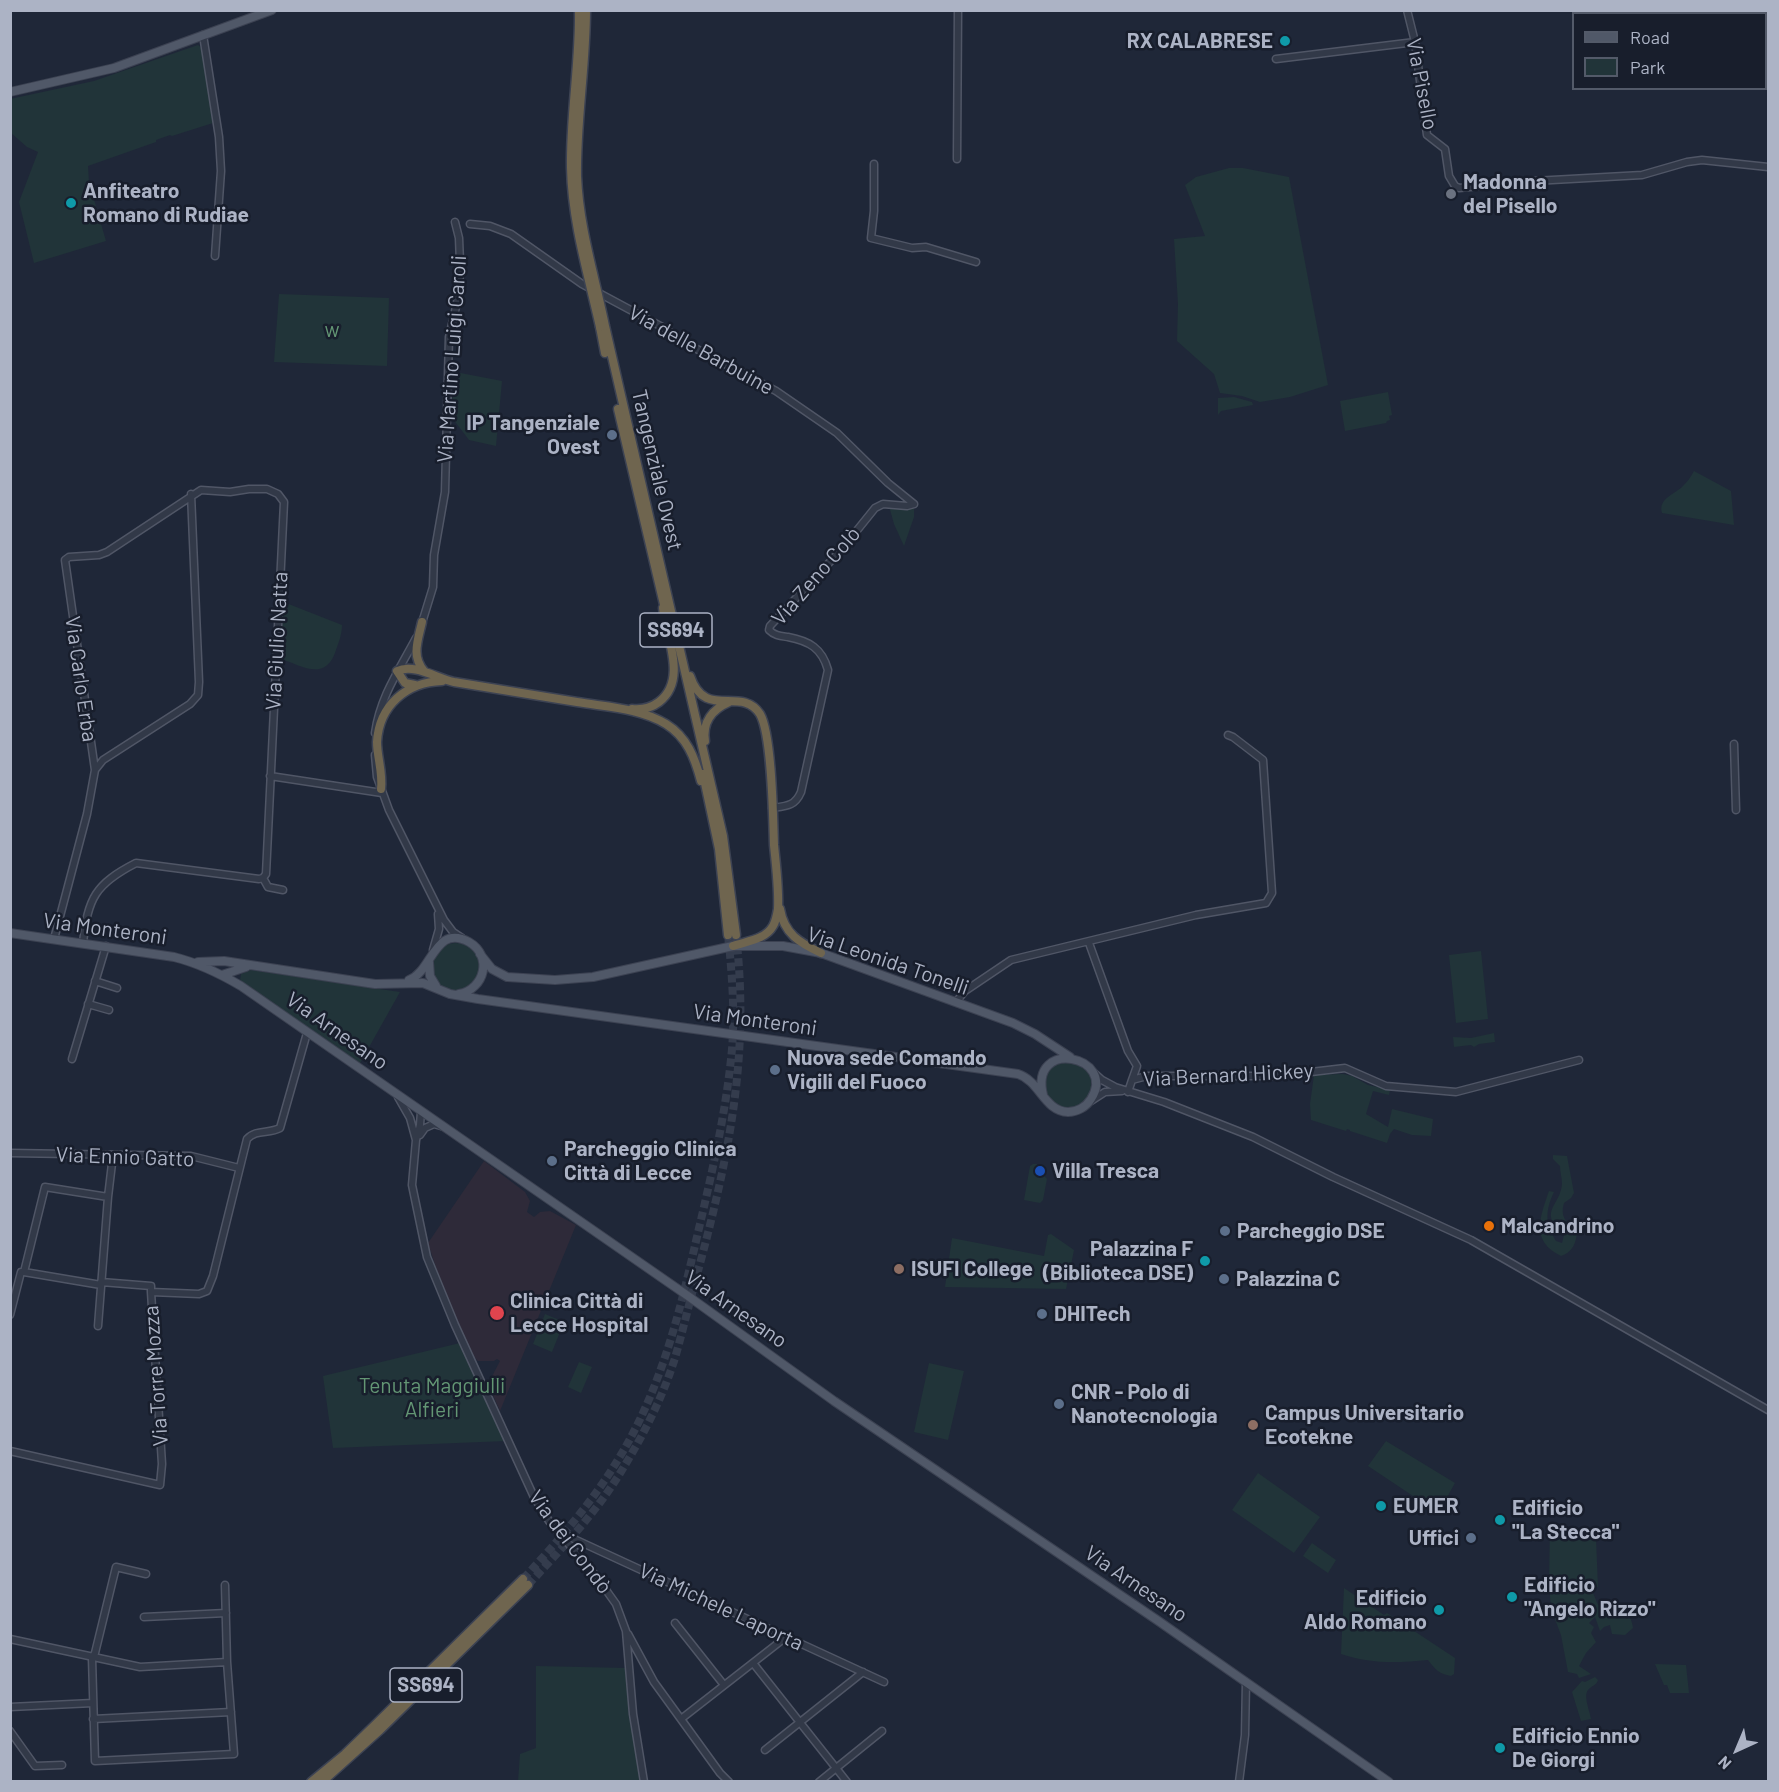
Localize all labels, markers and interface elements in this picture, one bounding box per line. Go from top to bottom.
legend [1572,12,1767,90]
text: Road [1630,26,1670,48]
place label: RX CALABRESE [1127,28,1273,54]
marker: RX CALABRESE [1278,34,1292,48]
street label: Via Pisello [1401,36,1443,132]
text: Park [1630,56,1665,78]
place label: Madonna del Pisello [1463,169,1558,219]
place label: Anfiteatro Romano di Rudiae [83,178,249,228]
marker: Madonna del Pisello [1444,187,1458,201]
marker: Anfiteatro Romano di Rudiae [64,196,78,210]
street label: Via Martino Luigi Caroli [432,254,472,464]
street label: Via delle Barbuine [624,300,778,400]
park label: w [324,317,340,343]
street label: Tangenziale Ovest [626,387,688,553]
place label: IP Tangenziale Ovest [466,410,600,460]
marker: IP Tangenziale Ovest [605,428,619,442]
street label: Via Zeno Colò [766,522,866,630]
street label: Via Giulio Natta [261,571,293,711]
road number: SS694 [640,613,712,647]
street label: Via Carlo Erba [60,615,102,743]
street label: Via Monteroni [42,908,168,950]
street label: Via Leonida Tonelli [804,921,972,1001]
street label: Via Arnesano [281,987,393,1075]
street label: Via Monteroni [692,999,818,1041]
place label: Nuova sede Comando Vigili del Fuoco [787,1045,987,1095]
street label: Via Bernard Hickey [1142,1058,1314,1092]
marker: Nuova sede Comando Vigili del Fuoco [768,1063,782,1077]
place label: Parcheggio Clinica Città di Lecce [564,1136,736,1186]
street label: Via Ennio Gatto [55,1142,195,1172]
marker: Parcheggio Clinica Città di Lecce [545,1154,559,1168]
place label: Villa Tresca [1052,1158,1159,1184]
marker: Villa Tresca [1033,1164,1047,1178]
place label: Malcandrino [1501,1213,1614,1239]
place label: Parcheggio DSE [1237,1218,1385,1244]
marker: Malcandrino [1482,1219,1496,1233]
marker: Parcheggio DSE [1218,1224,1232,1238]
place label: Palazzina F (Biblioteca DSE) [1043,1236,1193,1286]
marker: Palazzina F (Biblioteca DSE) [1198,1254,1212,1268]
place label: ISUFI College [911,1256,1033,1282]
marker: ISUFI College [892,1262,906,1276]
street label: Via Arnesano [680,1265,792,1353]
place label: Palazzina C [1236,1266,1340,1292]
marker: Palazzina C [1217,1272,1231,1286]
place label: Clinica Città di Lecce Hospital [510,1288,648,1338]
place label: DHITech [1054,1301,1130,1327]
marker: Clinica Città di Lecce Hospital [488,1304,506,1322]
street label: Via Torre Mozza [139,1305,173,1447]
marker: DHITech [1035,1307,1049,1321]
park label: Tenuta Maggiulli Alfieri [359,1373,505,1423]
place label: CNR - Polo di Nanotecnologia [1071,1379,1218,1429]
marker: CNR - Polo di Nanotecnologia [1052,1397,1066,1411]
place label: Campus Universitario Ecotekne [1265,1400,1464,1450]
marker: Campus Universitario Ecotekne [1246,1418,1260,1432]
street label: Via dei Condò [523,1485,617,1599]
place label: EUMER [1393,1493,1459,1519]
place label: Edificio "La Stecca" [1512,1495,1619,1545]
marker: EUMER [1374,1499,1388,1513]
marker: Edificio "La Stecca" [1493,1513,1507,1527]
place label: Uffici [1409,1525,1459,1551]
marker: Uffici [1464,1531,1478,1545]
street label: Via Arnesano [1080,1540,1192,1628]
street label: Via Michele Laporta [635,1558,807,1656]
place label: Edificio "Angelo Rizzo" [1524,1572,1656,1622]
place label: Edificio Aldo Romano [1304,1585,1427,1635]
marker: Edificio "Angelo Rizzo" [1505,1590,1519,1604]
marker: Edificio Aldo Romano [1432,1603,1446,1617]
road number: SS694 [390,1668,462,1702]
north arrow [1707,1720,1767,1780]
place label: Edificio Ennio De Giorgi [1512,1723,1640,1773]
marker: Edificio Ennio De Giorgi [1493,1741,1507,1755]
text: N [1714,1753,1735,1774]

